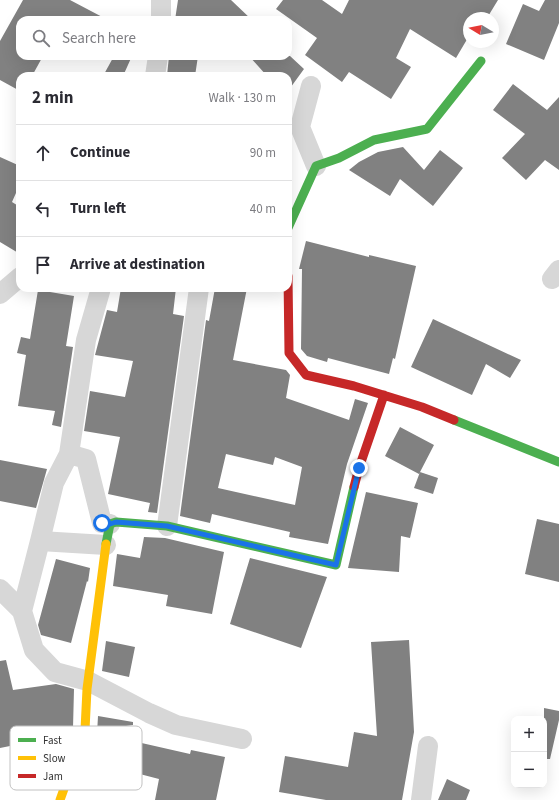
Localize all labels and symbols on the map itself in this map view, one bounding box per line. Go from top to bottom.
north arrow [463,12,499,48]
route end [350,459,368,477]
route start [93,514,111,532]
legend [10,726,142,790]
text: Fast [43,733,62,748]
text: Slow [43,751,66,766]
text: Jam [43,769,63,784]

